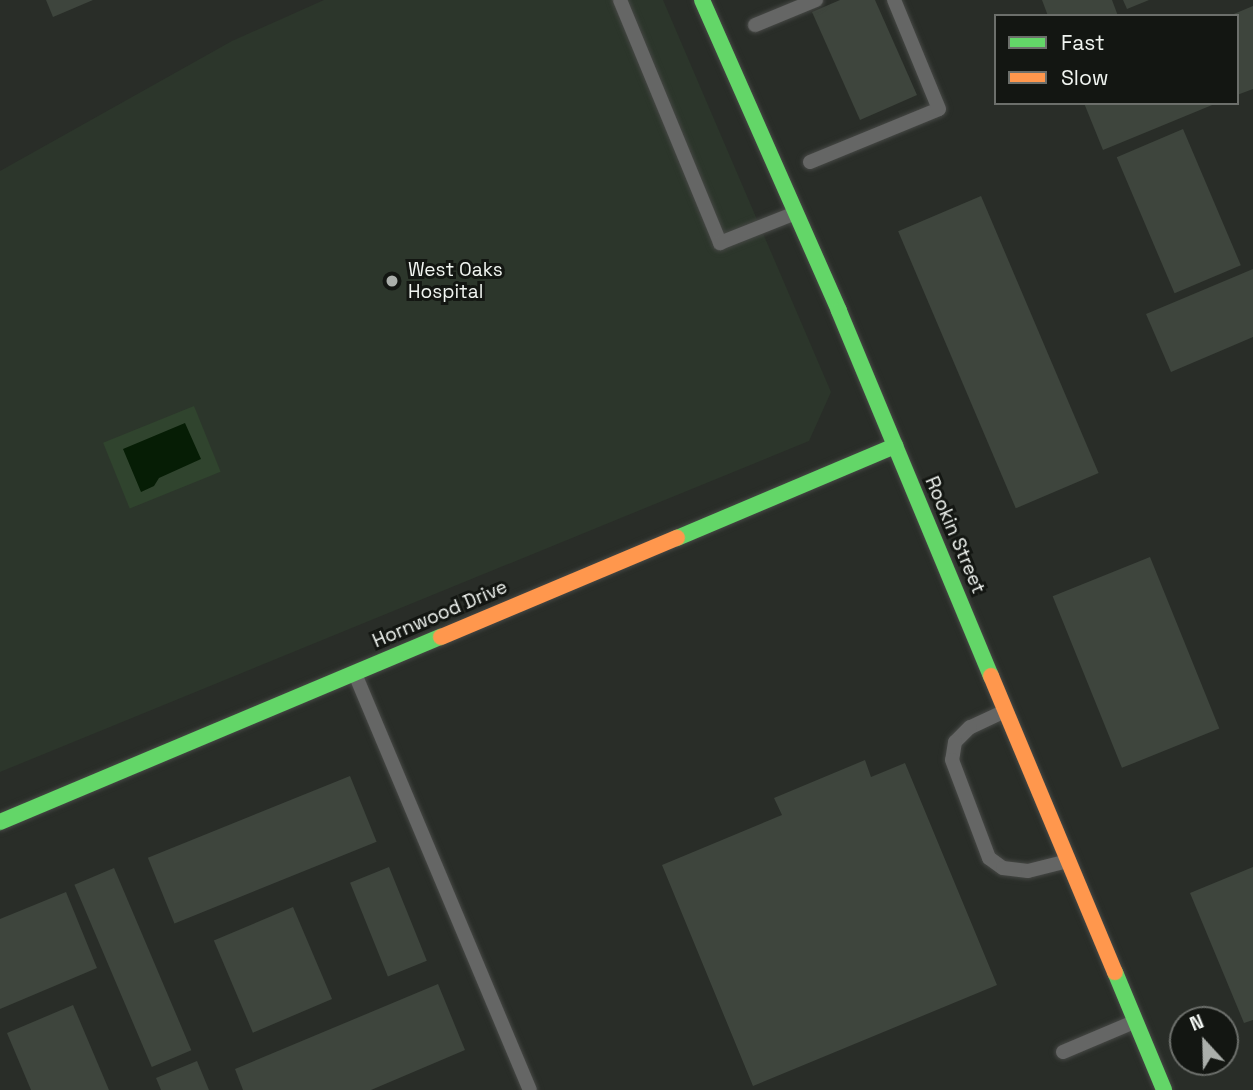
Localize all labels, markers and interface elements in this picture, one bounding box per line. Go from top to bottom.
legend [994,14,1239,105]
text: Fast [1061,29,1105,56]
text: Slow [1061,64,1109,91]
place label: West Oaks Hospital [408,259,503,303]
marker: West Oaks Hospital [382,271,402,291]
street label: Rookin Street [920,473,990,597]
street label: Hornwood Drive [369,575,511,653]
north arrow [1169,1006,1239,1076]
text: N [1186,1009,1207,1037]

